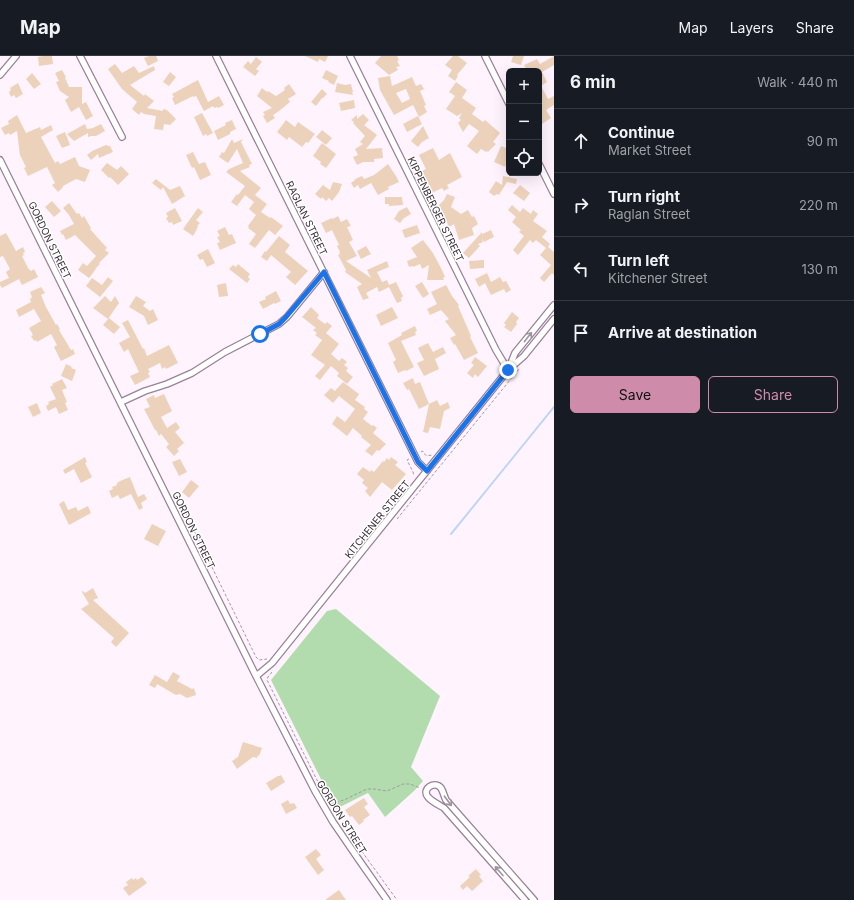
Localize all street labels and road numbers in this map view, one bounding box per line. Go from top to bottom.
street label: KIPPENBERGER STREET [405,155,467,263]
street label: RAGLAN STREET [284,179,330,257]
street label: GORDON STREET [26,199,74,281]
street label: KITCHENER STREET [342,478,412,560]
street label: GORDON STREET [170,489,218,571]
street label: GORDON STREET [315,778,369,856]

